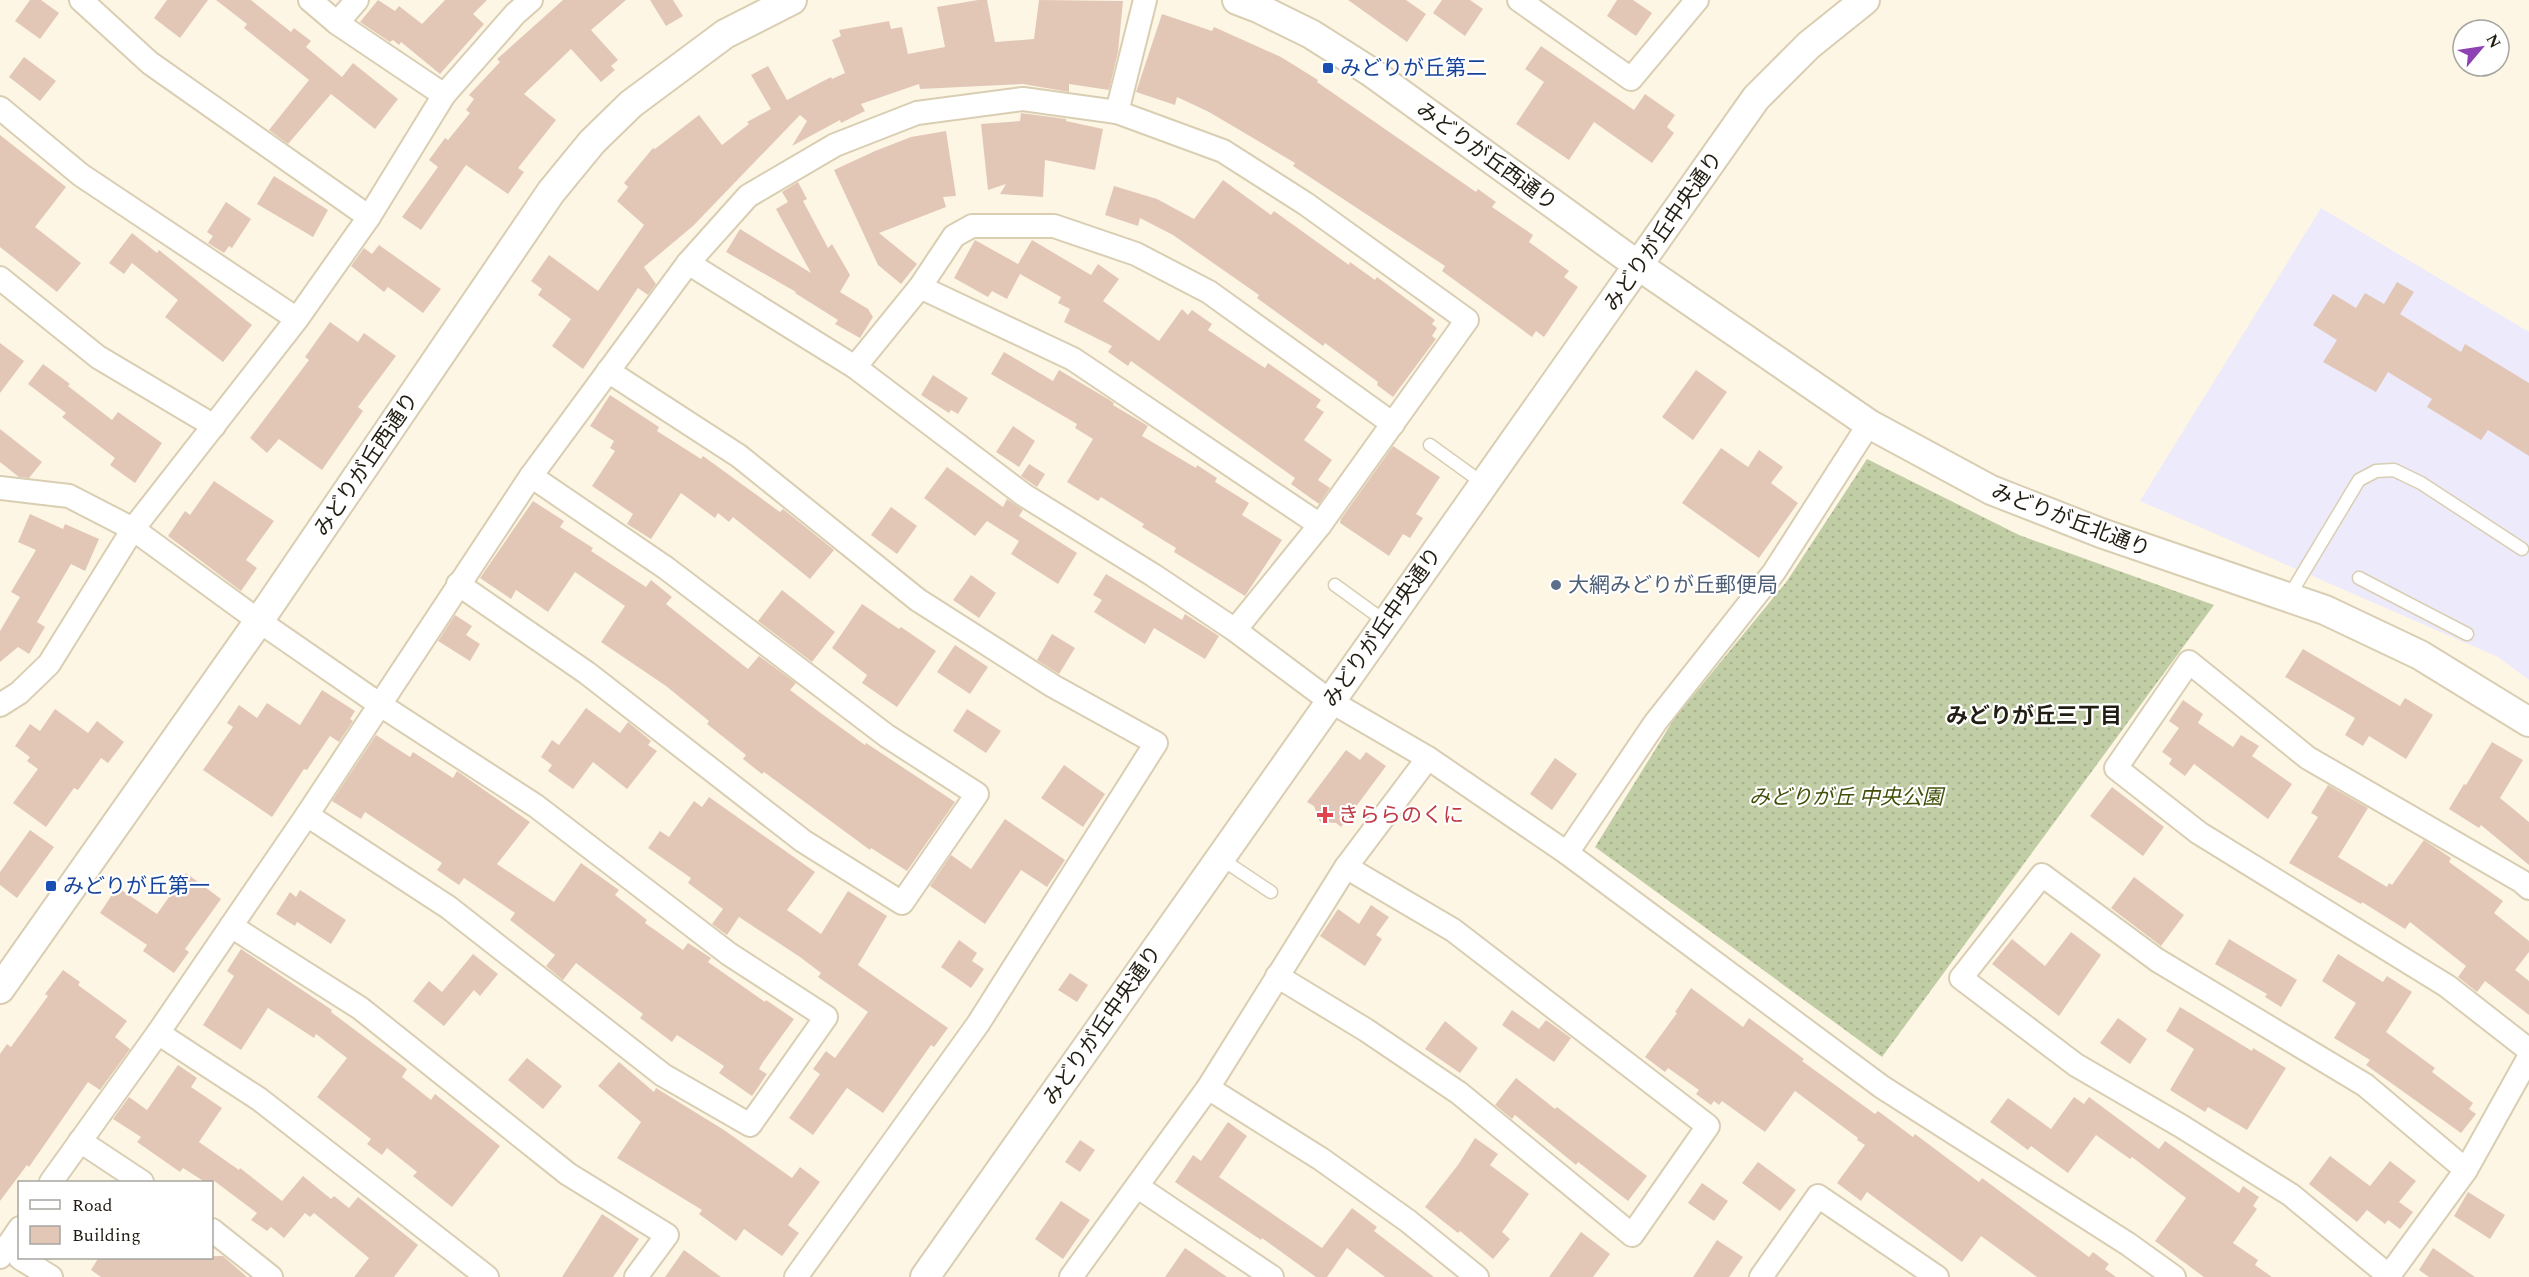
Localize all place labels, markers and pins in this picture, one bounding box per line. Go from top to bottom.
place label: みどりが丘第二 [1340,53,1487,85]
marker: みどりが丘第二 [1321,61,1335,75]
place label: 大網みどりが丘郵便局 [1568,570,1778,602]
marker: 大網みどりが丘郵便局 [1549,578,1563,592]
place label: きららのくに [1338,800,1464,832]
marker: きららのくに [1316,806,1334,824]
place label: みどりが丘第一 [63,871,210,903]
marker: みどりが丘第一 [44,879,58,893]

